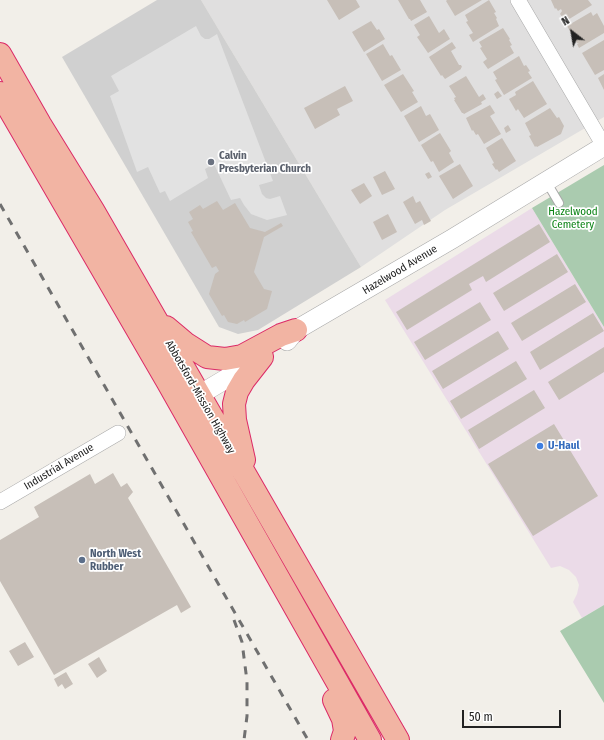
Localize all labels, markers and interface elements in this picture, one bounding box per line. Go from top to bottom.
north arrow [552,12,592,52]
text: N [559,14,572,29]
place label: Calvin Presbyterian Church [219,149,311,175]
marker: Calvin Presbyterian Church [206,157,216,167]
park label: Hazelwood Cemetery [548,205,598,231]
street label: Hazelwood Avenue [360,242,440,298]
street label: Abbotsford-Mission Highway [162,338,238,456]
place label: U-Haul [548,439,579,453]
street label: Industrial Avenue [22,441,96,493]
marker: U-Haul [535,441,545,451]
place label: North West Rubber [90,547,141,573]
marker: North West Rubber [77,555,87,565]
scale bar [464,702,563,728]
text: 50 m [469,710,493,724]

